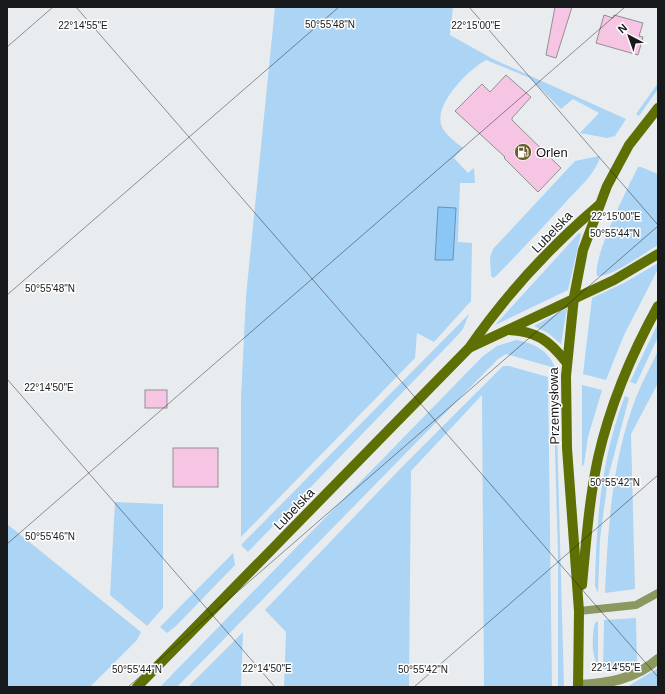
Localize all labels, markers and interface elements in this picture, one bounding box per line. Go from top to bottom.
north arrow [609,16,649,56]
text: 50°55'48"N [305,19,355,30]
text: 22°14'55"E [58,20,108,31]
text: 22°15'00"E [451,20,501,31]
text: N [616,21,629,36]
fuel station icon: Orlen [513,142,533,162]
place label: Orlen [536,145,568,160]
street label: Lubelska [529,208,576,256]
text: 22°15'00"E [591,211,641,222]
text: 50°55'44"N [590,228,640,239]
text: 50°55'48"N [25,283,75,294]
street label: Przemysłowa [546,366,562,445]
text: 22°14'50"E [24,382,74,393]
text: 50°55'42"N [590,477,640,488]
street label: Lubelska [271,485,318,533]
text: 50°55'46"N [25,531,75,542]
text: 22°14'55"E [591,662,641,673]
text: 22°14'50"E [242,663,292,674]
text: 50°55'44"N [112,664,162,675]
text: 50°55'42"N [398,664,448,675]

